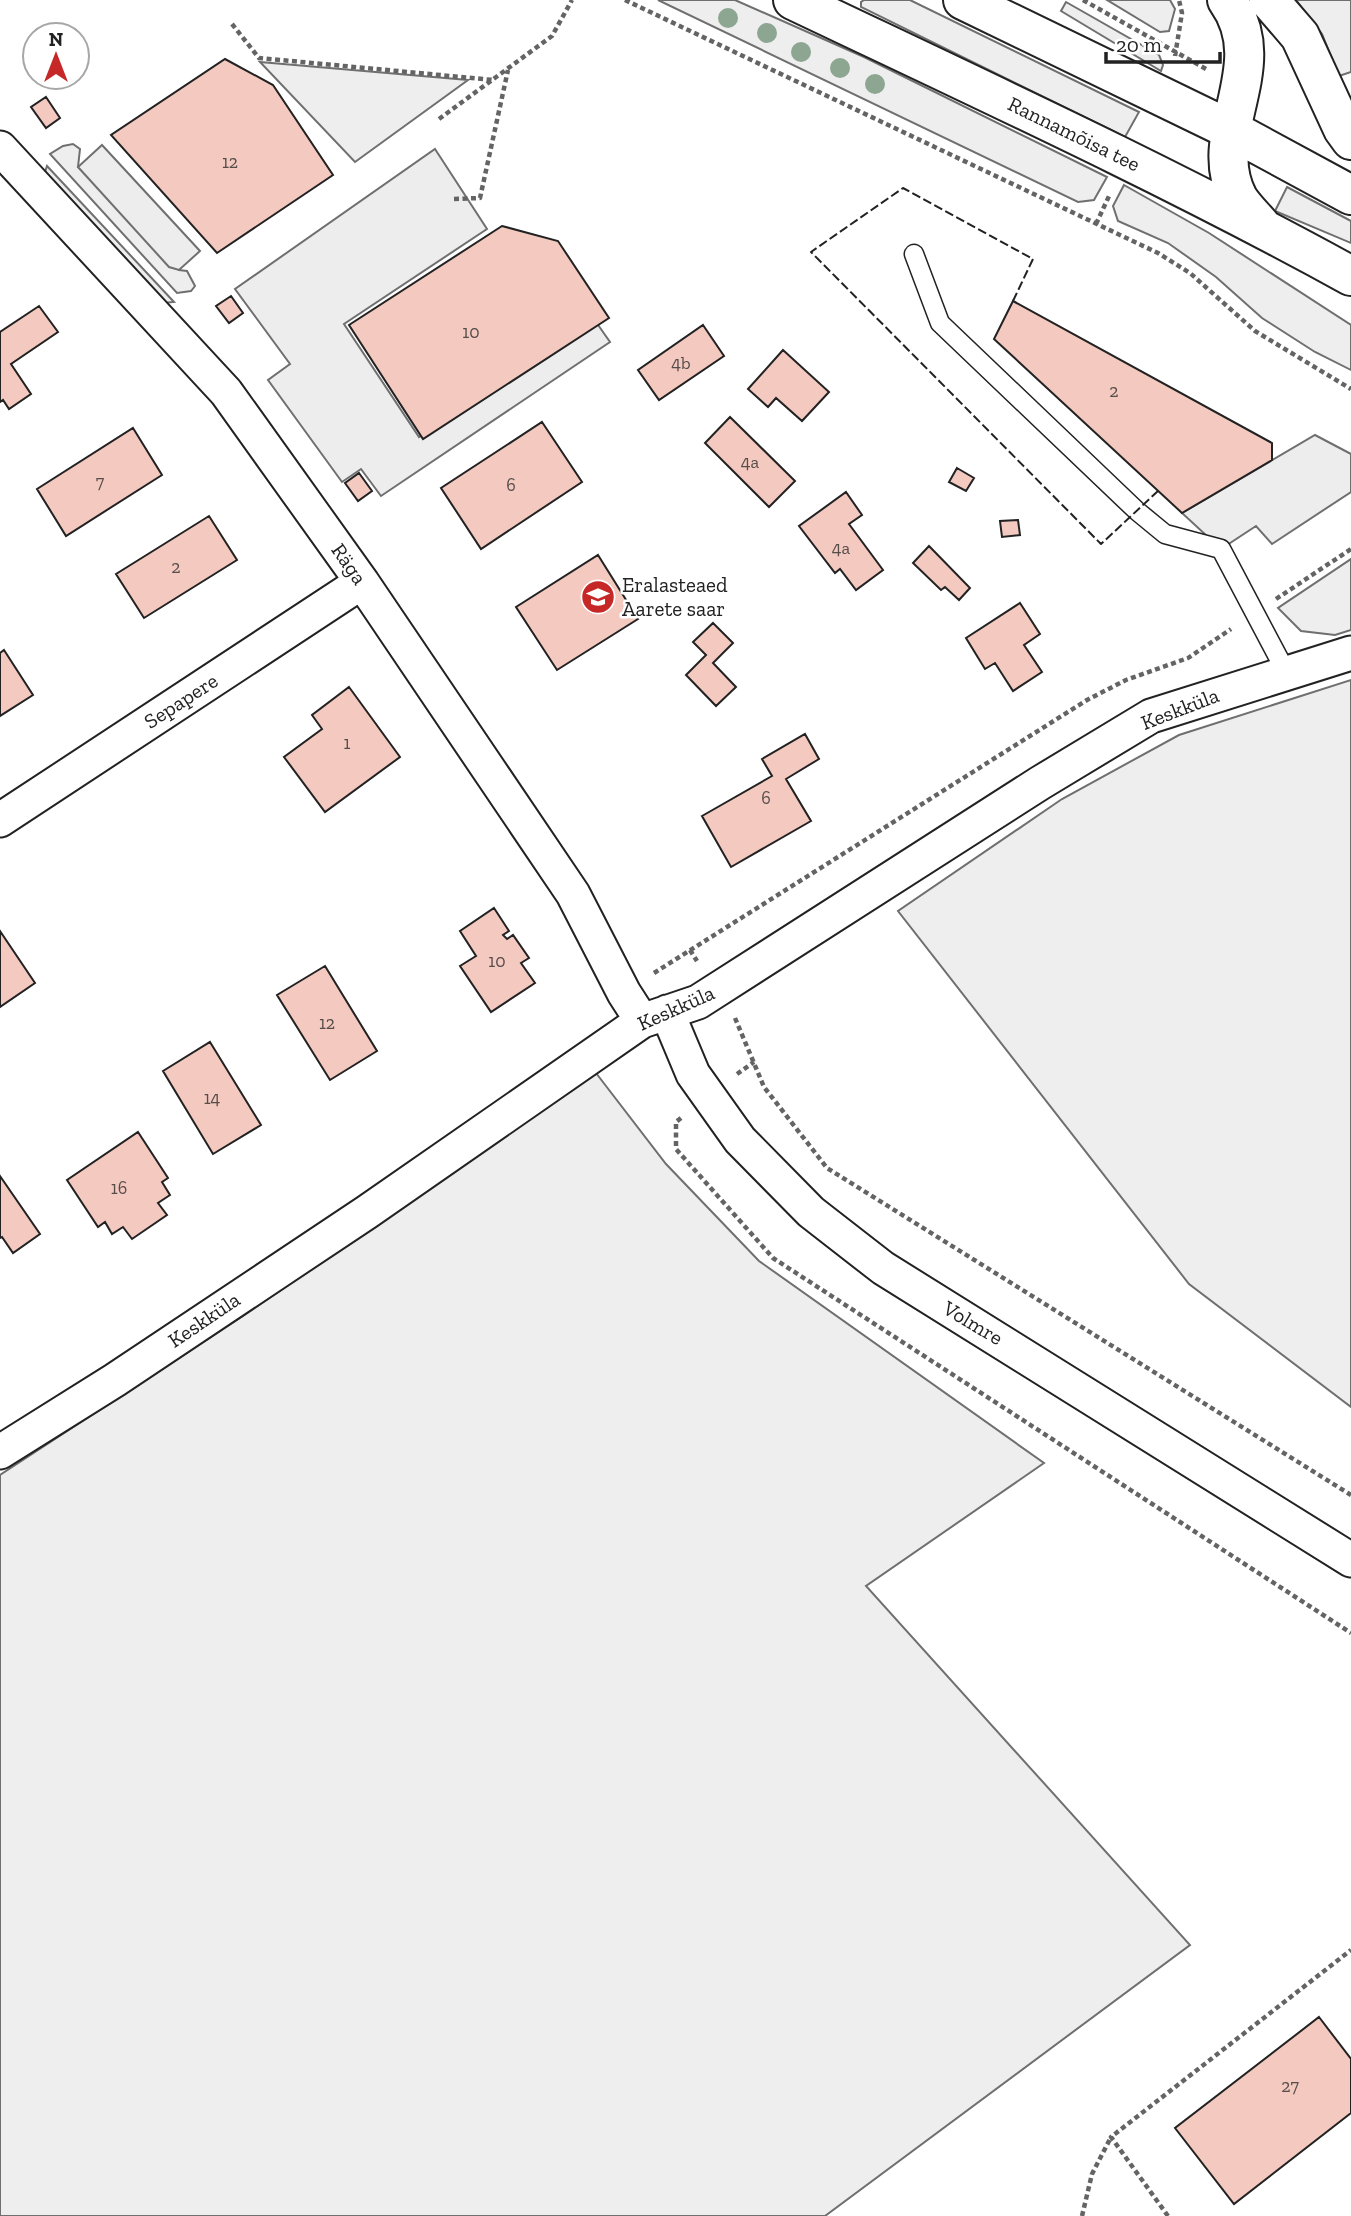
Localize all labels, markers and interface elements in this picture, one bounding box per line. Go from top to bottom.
north arrow [21,21,91,91]
scale bar [1106,21,1220,65]
text: N [49,28,63,51]
text: 20 m [1116,32,1162,57]
street label: Rannamõisa tee [1004,91,1144,176]
house number: 12 [222,151,238,173]
house number: 10 [462,321,480,343]
house number: 4b [671,352,691,374]
house number: 2 [1109,380,1119,402]
house number: 4a [741,451,759,473]
house number: 7 [96,471,105,493]
house number: 6 [506,474,516,496]
house number: 4a [832,537,850,559]
street label: Räga [326,538,372,589]
house number: 2 [171,556,181,578]
place label: Eralasteaed Aarete saar [622,572,728,621]
school or university icon: Eralasteaed Aarete saar [579,578,617,616]
street label: Sepapere [139,667,222,734]
street label: Keskküla [1137,682,1222,735]
house number: 1 [344,732,351,754]
house number: 6 [761,787,771,809]
house number: 10 [488,950,506,972]
street label: Keskküla [633,980,718,1036]
house number: 12 [319,1012,335,1034]
house number: 14 [204,1087,221,1109]
house number: 16 [111,1177,127,1199]
street label: Keskküla [163,1286,245,1353]
street label: Volmre [938,1294,1008,1350]
house number: 27 [1281,2075,1299,2097]

